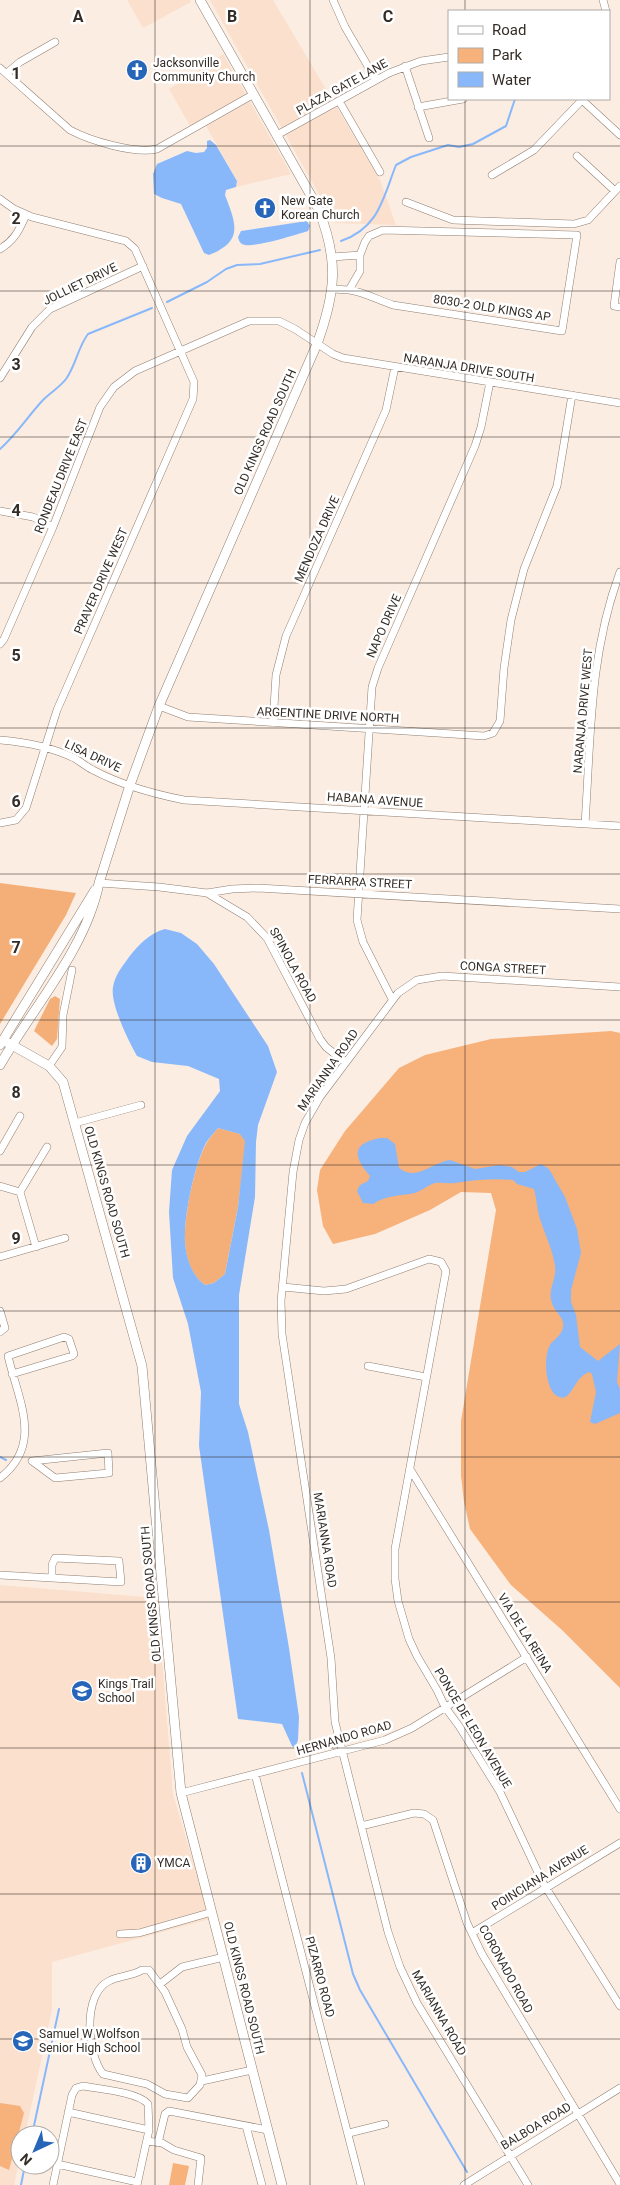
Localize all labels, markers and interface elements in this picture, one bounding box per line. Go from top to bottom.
text: A [73,7,84,26]
text: B [227,7,237,26]
text: C [383,7,393,26]
legend [448,10,610,100]
text: Road [492,21,526,39]
text: Park [492,46,523,64]
place label: Jacksonville Community Church [153,56,255,84]
street label: PLAZA GATE LANE [294,56,390,118]
church icon: Jacksonville Community Church [125,58,149,82]
text: 1 [11,64,21,83]
text: Water [492,71,531,89]
place label: New Gate Korean Church [281,194,360,222]
church icon: New Gate Korean Church [253,196,277,220]
text: 2 [11,209,21,228]
street label: JOLLIET DRIVE [41,260,120,308]
street label: 8030-2 OLD KINGS AP [432,292,552,324]
street label: NARANJA DRIVE SOUTH [403,351,535,385]
text: 3 [11,355,21,374]
street label: OLD KINGS ROAD SOUTH [231,367,299,497]
street label: RONDEAU DRIVE EAST [32,417,90,535]
street label: MENDOZA DRIVE [292,494,342,584]
text: 4 [11,501,21,520]
street label: PRAVER DRIVE WEST [71,526,131,636]
street label: NAPO DRIVE [364,592,404,660]
text: 5 [11,646,21,665]
street label: NARANJA DRIVE WEST [571,648,595,774]
street label: ARGENTINE DRIVE NORTH [256,704,400,726]
street label: LISA DRIVE [63,737,124,775]
street label: HABANA AVENUE [327,790,424,810]
text: 6 [11,792,21,811]
street label: FERRARRA STREET [308,872,412,892]
street label: SPINOLA ROAD [267,925,319,1005]
text: 7 [11,938,21,957]
street label: CONGA STREET [460,959,546,977]
street label: MARIANNA ROAD [295,1026,361,1113]
text: 8 [11,1083,21,1102]
street label: OLD KINGS ROAD SOUTH [81,1125,133,1259]
text: 9 [11,1229,21,1248]
street label: MARIANNA ROAD [311,1491,339,1589]
street label: OLD KINGS ROAD SOUTH [138,1526,164,1662]
street label: VIA DE LA REINA [495,1591,555,1675]
street label: PONCE DE LEON AVENUE [432,1665,515,1791]
place label: Kings Trail School [98,1677,154,1705]
school or university icon: Kings Trail School [70,1679,94,1703]
street label: HERNANDO ROAD [295,1718,393,1758]
street label: POINCIANA AVENUE [489,1843,591,1913]
building icon: YMCA [129,1851,153,1875]
place label: YMCA [157,1856,190,1870]
street label: OLD KINGS ROAD SOUTH [221,1920,267,2056]
street label: CORONADO ROAD [476,1923,536,2016]
street label: PIZARRO ROAD [302,1935,338,2019]
street label: MARIANNA ROAD [409,1968,469,2058]
place label: Samuel W Wolfson Senior High School [39,2027,140,2055]
school or university icon: Samuel W Wolfson Senior High School [11,2029,35,2053]
street label: BALBOA ROAD [498,2099,574,2152]
north arrow [10,2125,60,2175]
text: N [17,2150,35,2169]

